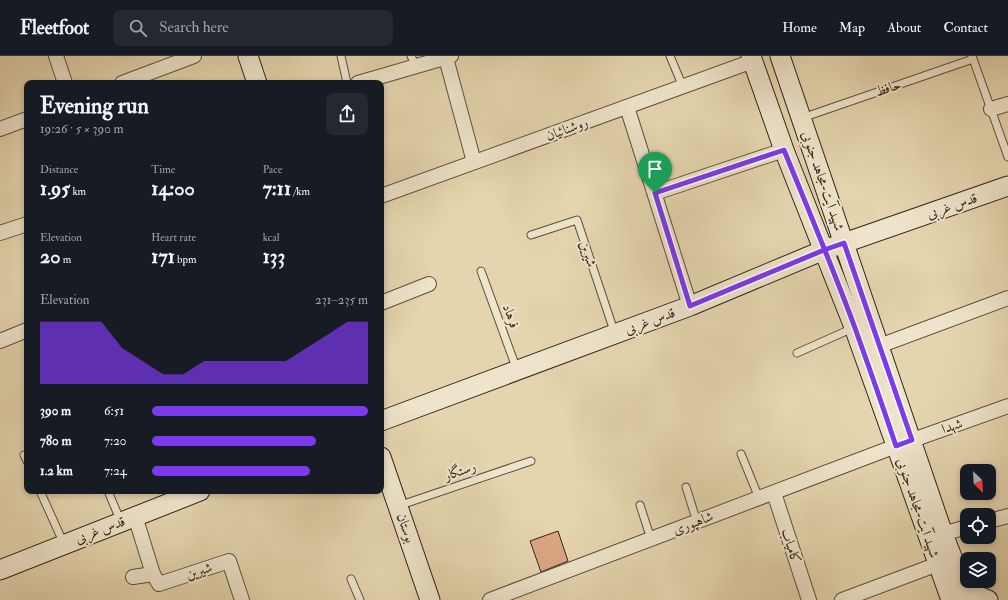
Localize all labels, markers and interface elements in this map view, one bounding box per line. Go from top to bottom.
search box [113,10,393,46]
text: Fleetfoot [20,16,89,40]
icon: search [127,17,149,39]
text: Search here [159,18,229,37]
text: Home [782,19,817,36]
text: Map [839,19,865,36]
text: About [887,19,921,36]
text: Contact [943,19,988,36]
street label: حافظ [873,76,903,100]
text: Evening run [40,92,149,120]
button: share [326,93,368,135]
street label: روشنائیان [544,114,590,144]
text: 19:26 · 5 × 390 m [40,121,124,137]
street label: شهید آیت-مجاهد جنوبی [797,129,848,234]
pin [638,152,672,193]
icon: arrive [644,158,666,180]
text: Distance [40,163,78,176]
text: Time [151,163,175,176]
text: Pace [263,163,282,176]
text: 1.95 [40,176,70,201]
text: 14:00 [151,176,195,201]
text: 7:11 [263,176,291,201]
text: km [70,185,86,198]
text: /km [291,185,310,198]
street label: قدس غربی [924,189,980,224]
text: Elevation [40,231,82,244]
text: Heart rate [151,231,196,244]
text: kcal [263,231,280,244]
street label: شیرین [576,239,600,269]
text: 20 [40,244,60,269]
text: 171 [151,244,175,269]
text: 133 [263,244,285,269]
text: m [60,253,71,266]
text: bpm [175,253,197,266]
text: Elevation [40,292,90,308]
text: 231–235 m [315,292,368,308]
street label: فرهاد [499,301,523,331]
street label: قدس غربی [622,304,678,339]
text: 390 m [40,403,71,419]
text: 6:51 [104,403,124,419]
street label: شهدا [939,415,965,438]
text: 780 m [40,433,72,449]
text: 7:20 [104,433,126,449]
street label: شهید آیت-مجاهد جنوبی [892,456,943,561]
street label: رستگار [440,457,478,485]
text: 1.2 km [40,463,73,479]
text: 7:24 [104,463,127,479]
north arrow [960,464,996,500]
map controls [960,464,996,588]
street label: شاهپوری [670,508,716,539]
button: locate [960,508,996,544]
street label: بوستان [393,511,419,545]
street label: قدس غربی [73,513,128,548]
street label: کامیاب [777,526,805,566]
button: layers [960,552,996,588]
street label: شیرین [184,559,214,583]

